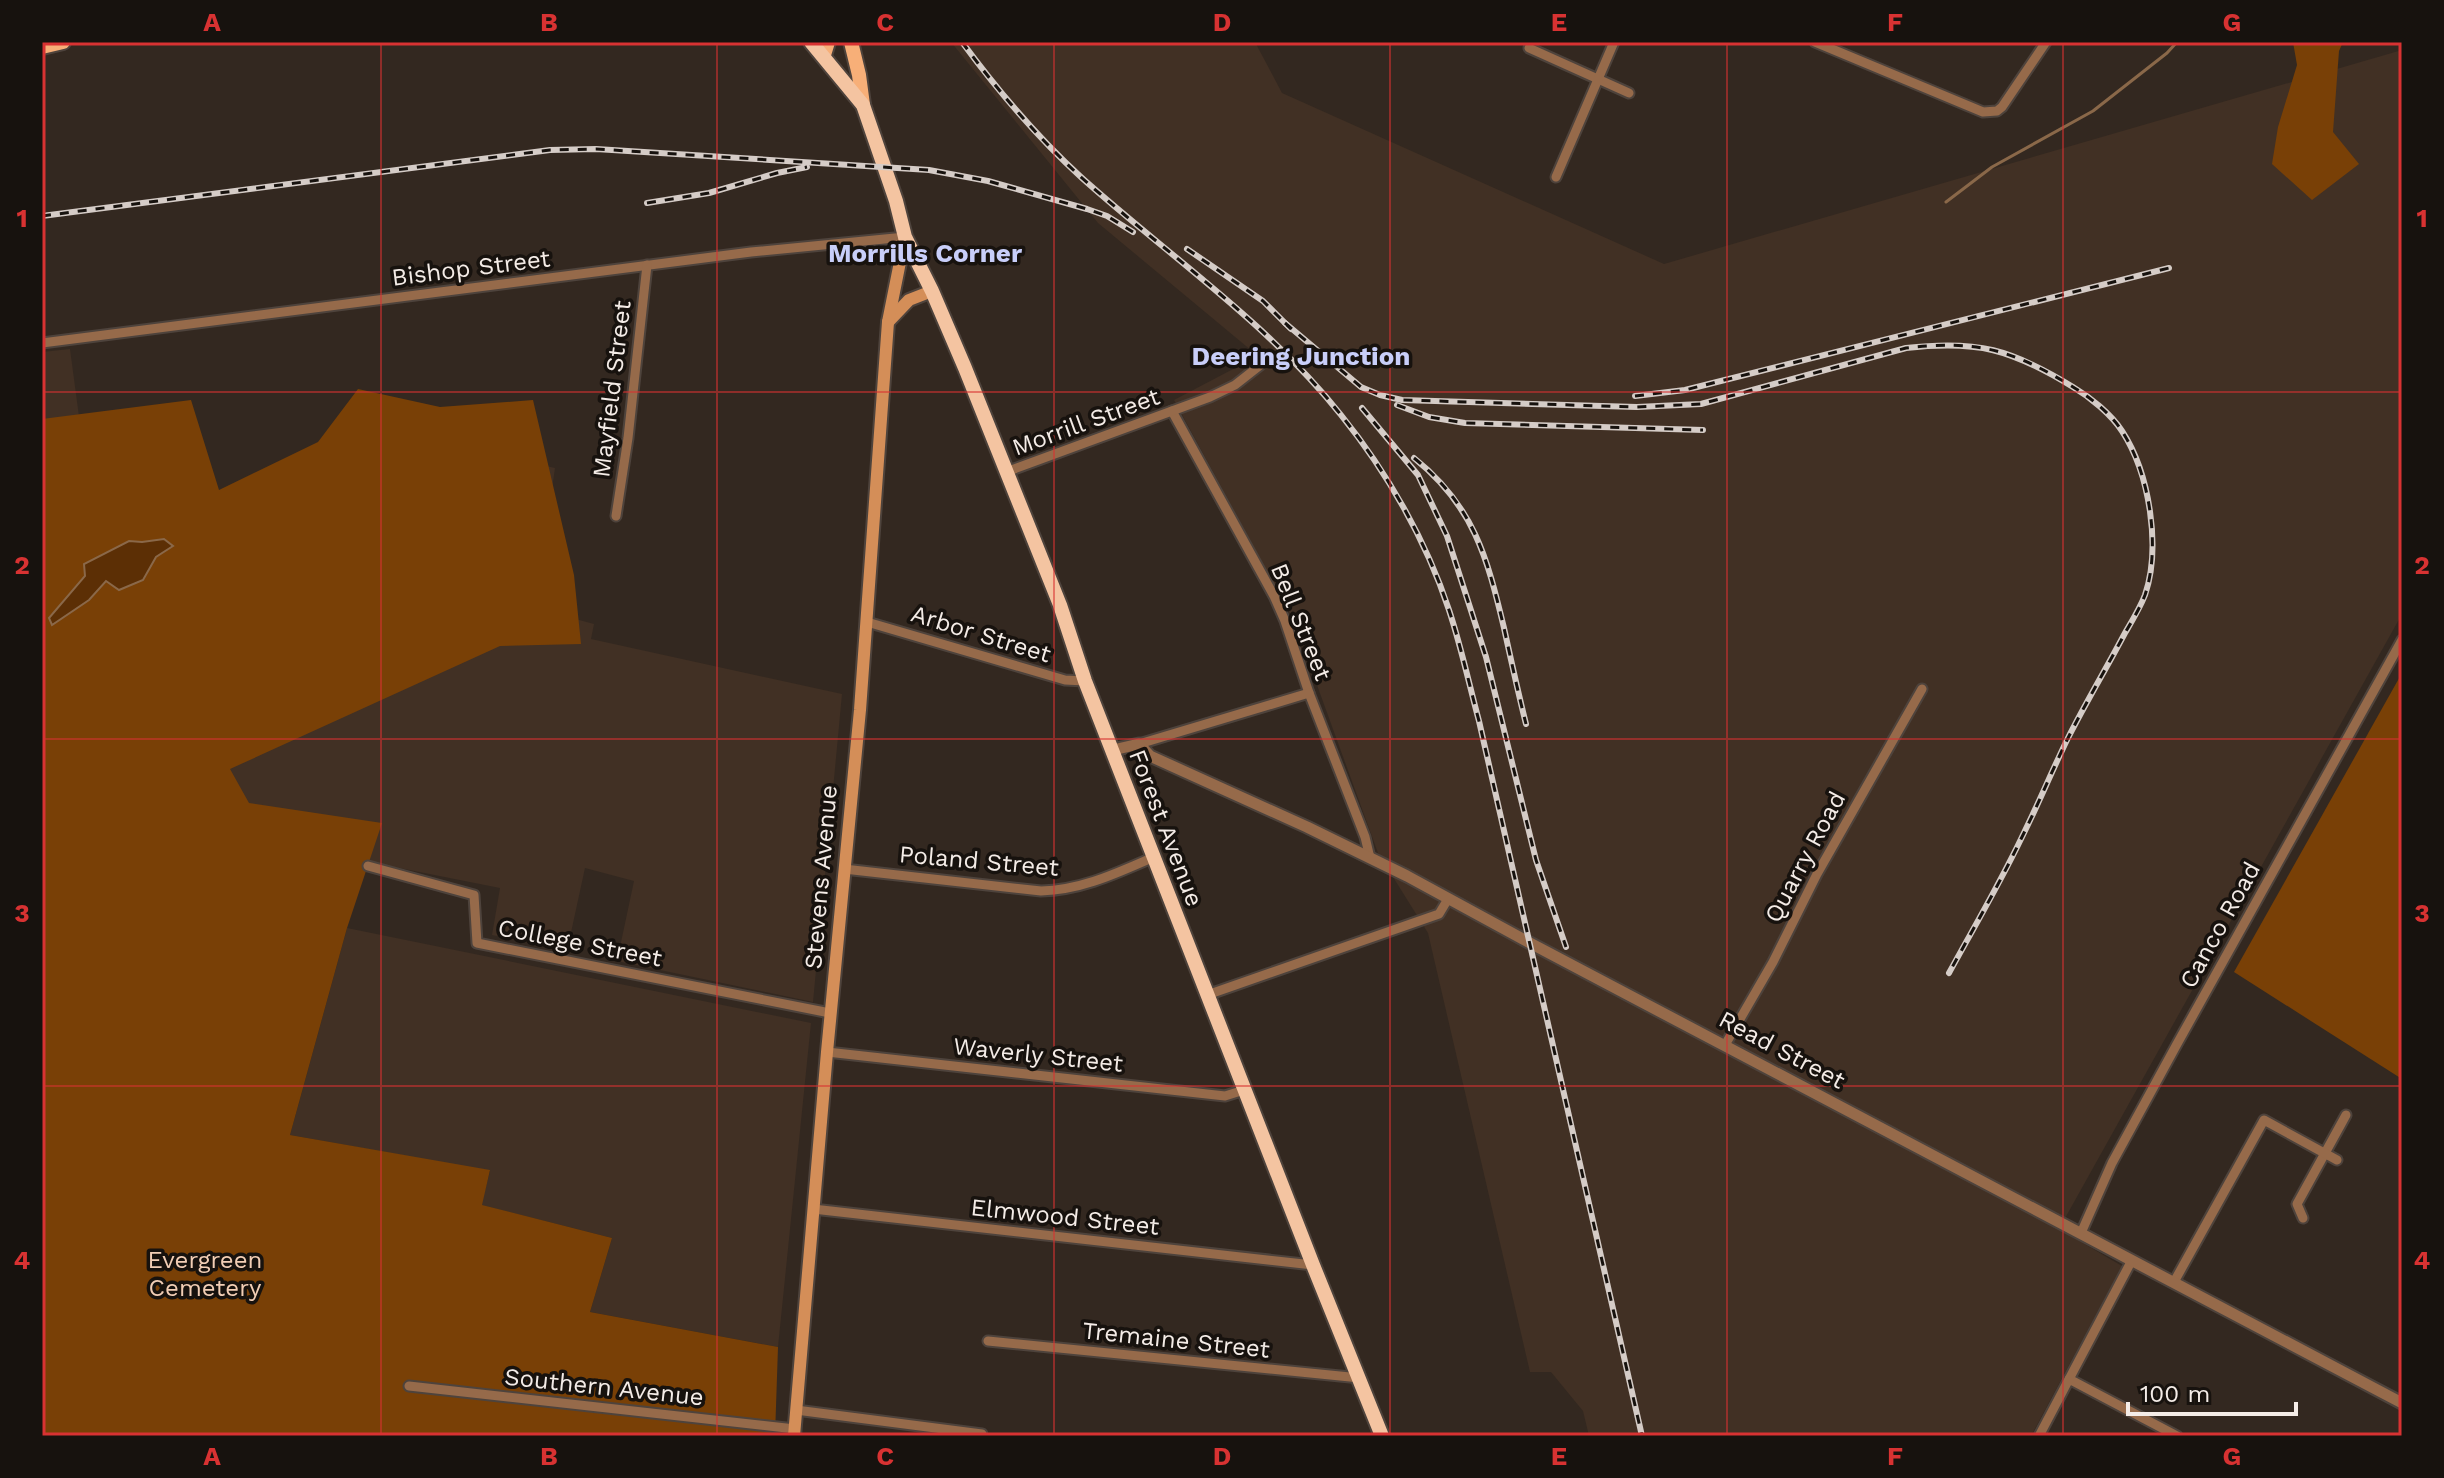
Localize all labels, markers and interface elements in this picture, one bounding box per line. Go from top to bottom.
text: A [203,7,221,37]
text: B [540,7,558,37]
text: C [876,7,894,37]
text: D [1213,7,1231,37]
text: E [1551,7,1567,37]
text: F [1887,7,1903,37]
text: G [2223,7,2241,37]
text: 1 [16,203,28,233]
text: 1 [2416,203,2428,233]
district label: Morrills Corner [828,238,1023,268]
street label: Bishop Street [390,244,552,292]
street label: Mayfield Street [587,299,637,479]
district label: Deering Junction [1192,341,1410,371]
street label: Morrill Street [1008,382,1164,462]
text: 2 [14,550,30,580]
text: 2 [2414,550,2430,580]
street label: Bell Street [1265,559,1337,685]
street label: Arbor Street [908,599,1054,669]
street label: Forest Avenue [1123,746,1209,910]
street label: Stevens Avenue [799,784,843,970]
street label: Quarry Road [1759,787,1851,927]
street label: Poland Street [898,840,1060,882]
street label: Canco Road [2174,857,2266,993]
text: 3 [14,898,30,928]
text: 3 [2414,898,2430,928]
street label: College Street [496,913,664,973]
street label: Read Street [1714,1005,1850,1095]
street label: Waverly Street [952,1032,1124,1078]
street label: Elmwood Street [969,1193,1161,1241]
text: 4 [14,1245,31,1275]
text: 4 [2414,1245,2431,1275]
park label: Evergreen Cemetery [148,1246,262,1302]
street label: Tremaine Street [1081,1316,1271,1364]
street label: Southern Avenue [503,1363,705,1411]
scale bar [2128,1366,2296,1416]
text: 100 m [2140,1380,2210,1408]
text: A [203,1441,221,1471]
text: B [540,1441,558,1471]
text: C [876,1441,894,1471]
text: D [1213,1441,1231,1471]
text: E [1551,1441,1567,1471]
text: F [1887,1441,1903,1471]
text: G [2223,1441,2241,1471]

